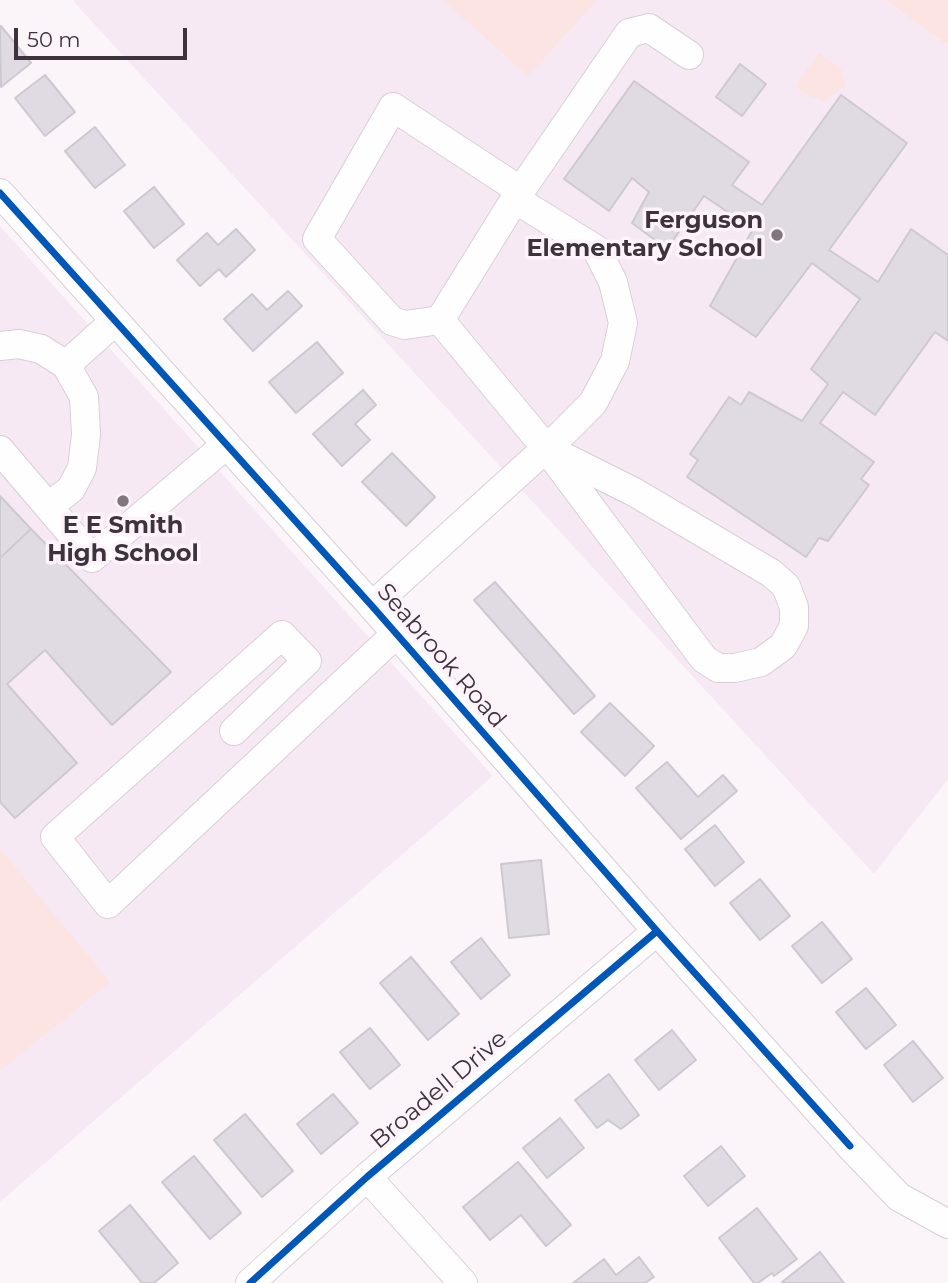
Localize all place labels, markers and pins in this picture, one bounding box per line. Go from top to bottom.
place label: Ferguson Elementary School [526,207,763,263]
marker: Ferguson Elementary School [769,227,785,243]
marker: E E Smith High School [115,493,131,509]
place label: E E Smith High School [47,512,199,568]

